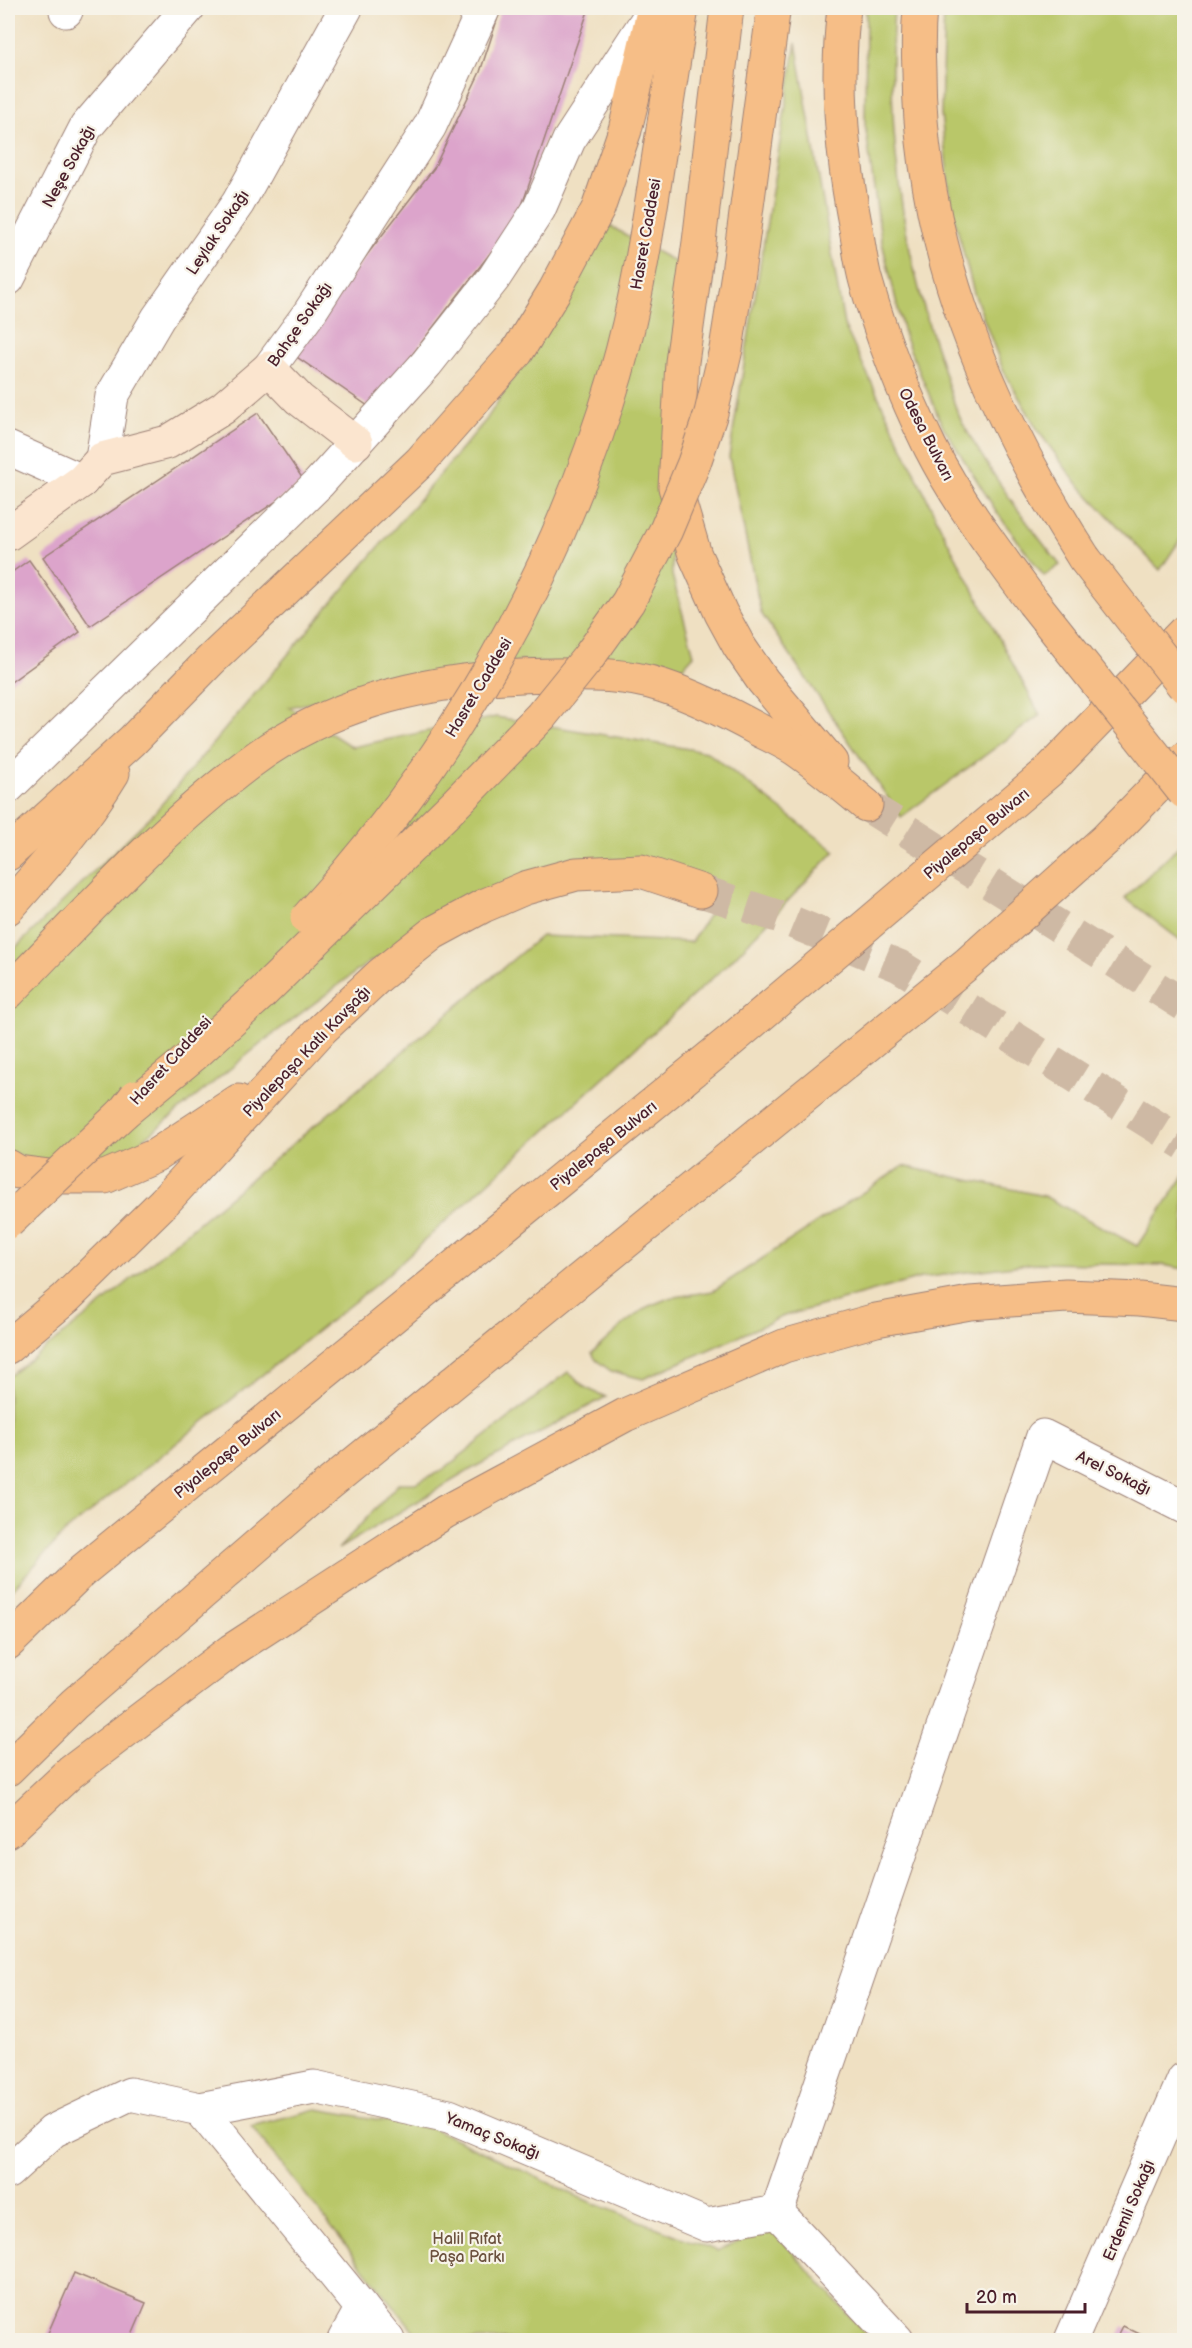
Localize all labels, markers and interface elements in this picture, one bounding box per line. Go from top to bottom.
street label: Neşe Sokağı [39,122,100,211]
street label: Hasret Caddesi [627,177,666,291]
street label: Leylak Sokağı [183,187,254,279]
street label: Bahçe Sokağı [264,279,336,371]
street label: Odesa Bulvarı [894,385,957,484]
street label: Hasret Caddesi [442,635,516,741]
street label: Piyalepaşa Bulvarı [920,785,1034,884]
street label: Piyalepaşa Katlı Kavşağı [239,983,375,1122]
street label: Hasret Caddesi [126,1013,216,1109]
street label: Piyalepaşa Bulvarı [547,1097,661,1195]
street label: Piyalepaşa Bulvarı [171,1405,285,1503]
street label: Arel Sokağı [1073,1447,1154,1500]
street label: Yamaç Sokağı [441,2108,542,2164]
street label: Erdemli Sokağı [1100,2157,1159,2264]
park label: Halil Rıfat Paşa Parkı [429,2230,505,2267]
scale bar [967,2276,1086,2314]
text: 20 m [976,2287,1017,2308]

